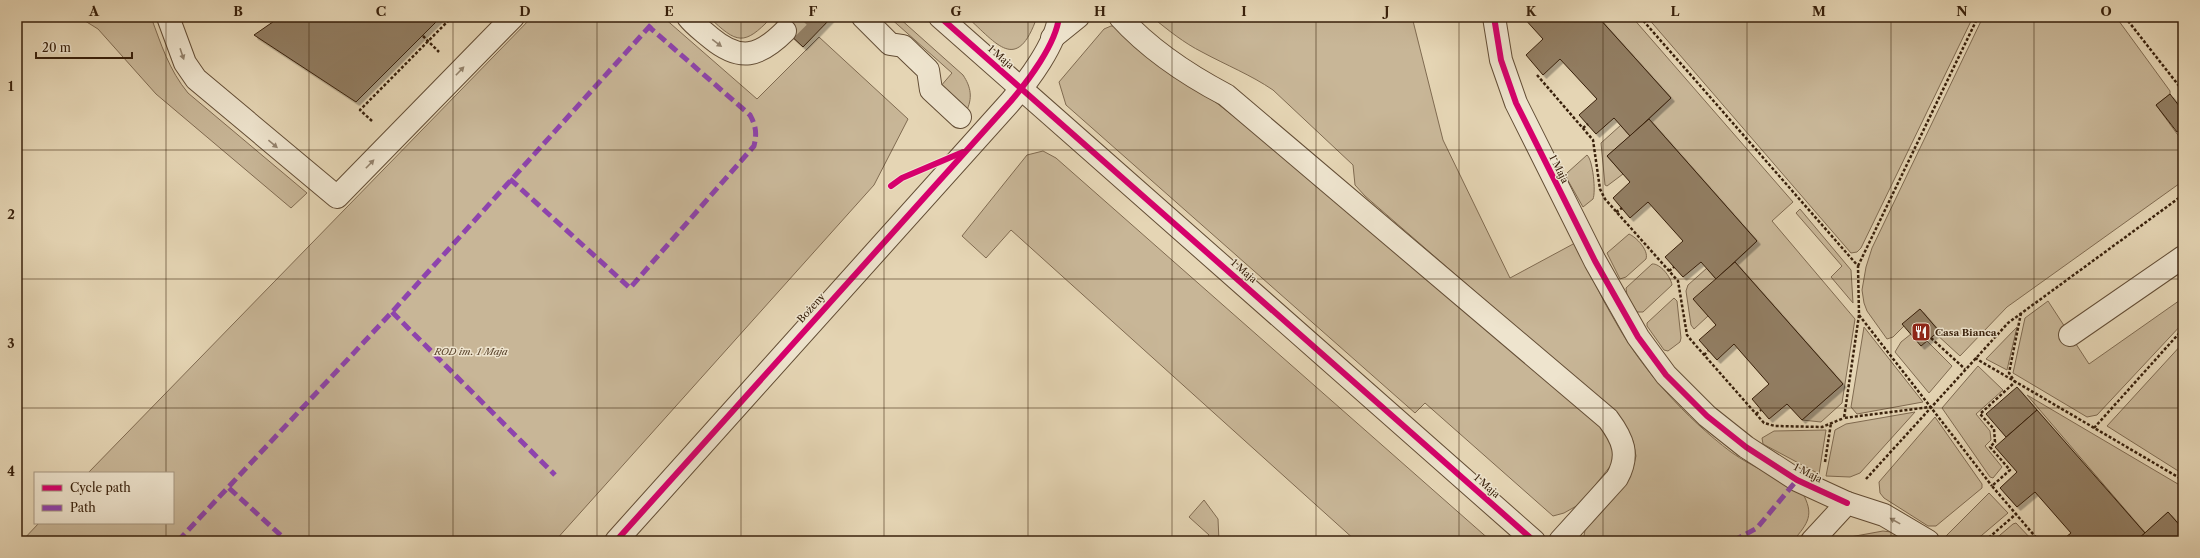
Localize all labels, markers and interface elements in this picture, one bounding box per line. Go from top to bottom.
text: A [88,3,100,19]
text: B [233,3,243,19]
text: C [376,3,386,19]
text: D [519,3,531,19]
text: E [664,3,674,19]
text: F [809,3,818,19]
text: G [950,3,962,19]
text: H [1094,3,1106,19]
text: I [1241,3,1247,19]
text: J [1382,3,1390,19]
text: K [1526,3,1537,19]
text: L [1671,3,1680,19]
text: M [1812,3,1826,19]
text: N [1956,3,1968,19]
text: O [2100,3,2112,19]
scale bar [36,34,132,60]
one-way arrow [712,38,723,47]
text: 20 m [42,40,71,55]
street label: 1 Maja [985,42,1017,72]
one-way arrow [179,48,185,60]
one-way arrow [455,66,465,76]
text: 1 [8,78,14,94]
one-way arrow [268,139,279,148]
street label: 1 Maja [1546,153,1572,186]
one-way arrow [365,159,374,169]
text: 2 [7,206,15,222]
street label: 1 Maja [1228,256,1260,286]
street label: Bożeny [794,290,828,326]
restaurant icon: Casa Bianca [1910,321,1932,343]
place label: Casa Bianca [1935,326,1997,339]
text: 3 [7,335,15,351]
park label: ROD im. 1 Maja [433,345,508,358]
street label: 1 Maja [1792,460,1825,486]
text: 4 [7,463,15,479]
street label: 1 Maja [1471,471,1503,501]
legend [34,472,174,524]
text: Cycle path [70,480,131,495]
text: Path [70,500,96,515]
one-way arrow [1889,518,1901,525]

